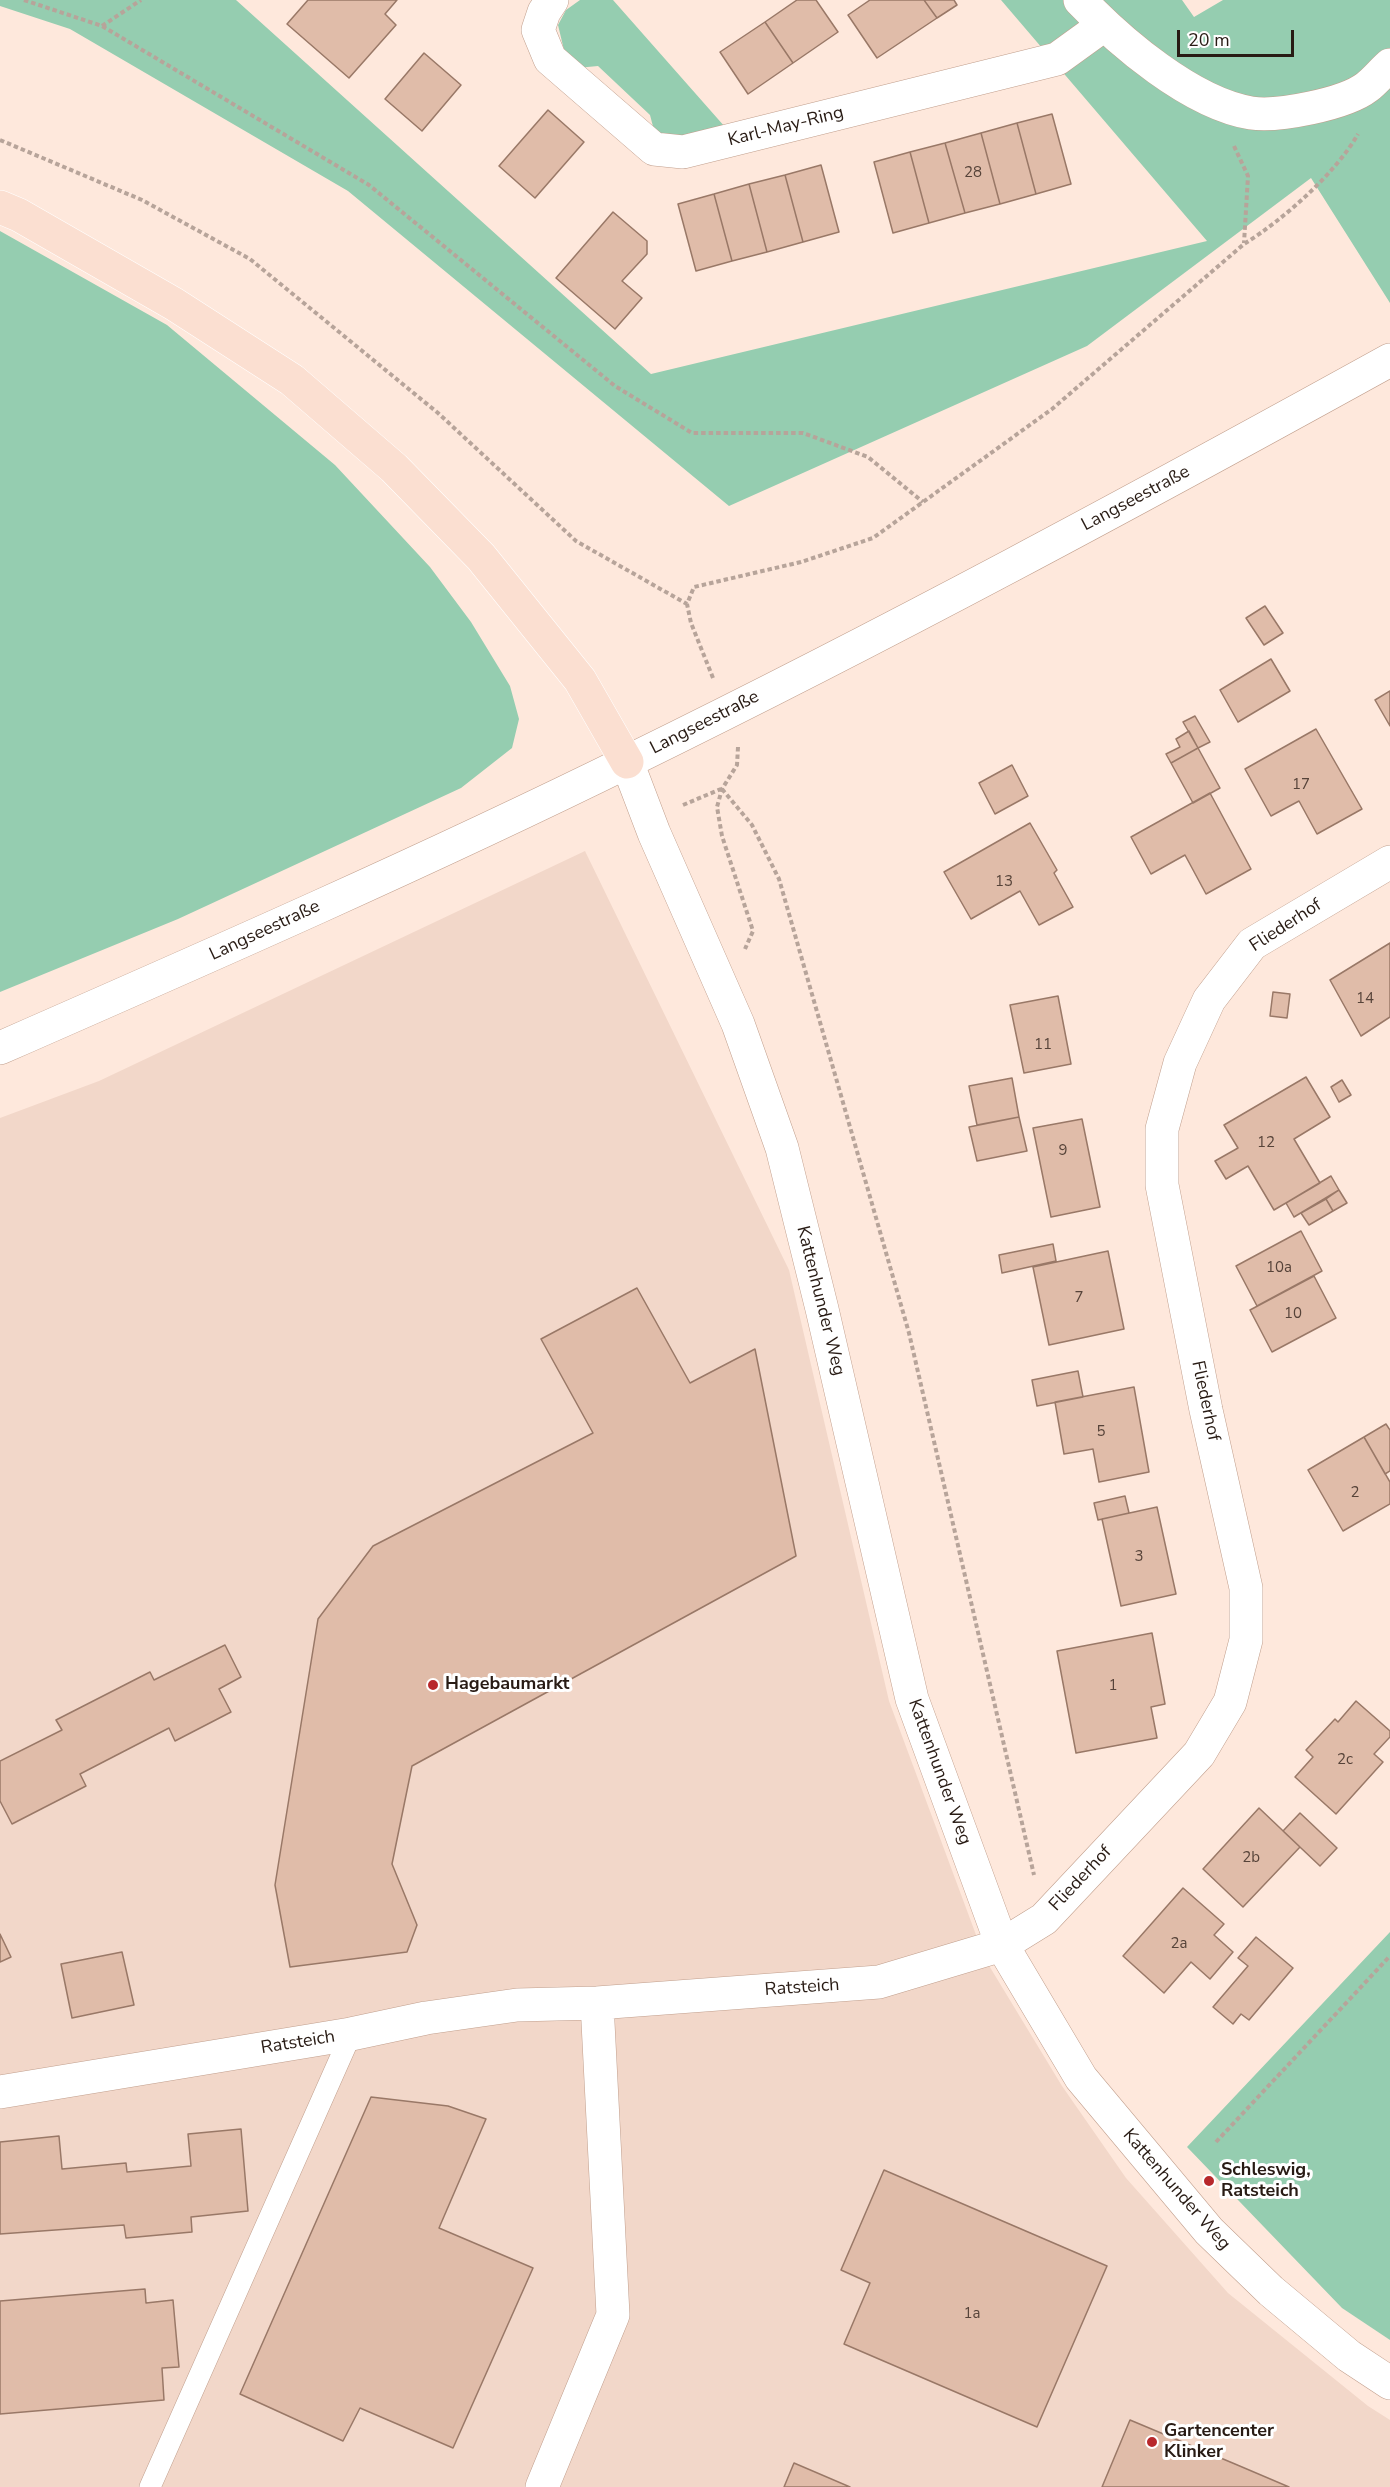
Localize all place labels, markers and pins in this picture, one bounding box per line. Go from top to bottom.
place label: Hagebaumarkt [445,1674,569,1696]
marker: Hagebaumarkt [426,1678,440,1692]
place label: Schleswig, Ratsteich [1221,2160,1311,2202]
marker: Schleswig, Ratsteich [1202,2174,1216,2188]
place label: Gartencenter Klinker [1164,2421,1274,2464]
marker: Gartencenter Klinker [1145,2435,1159,2449]

